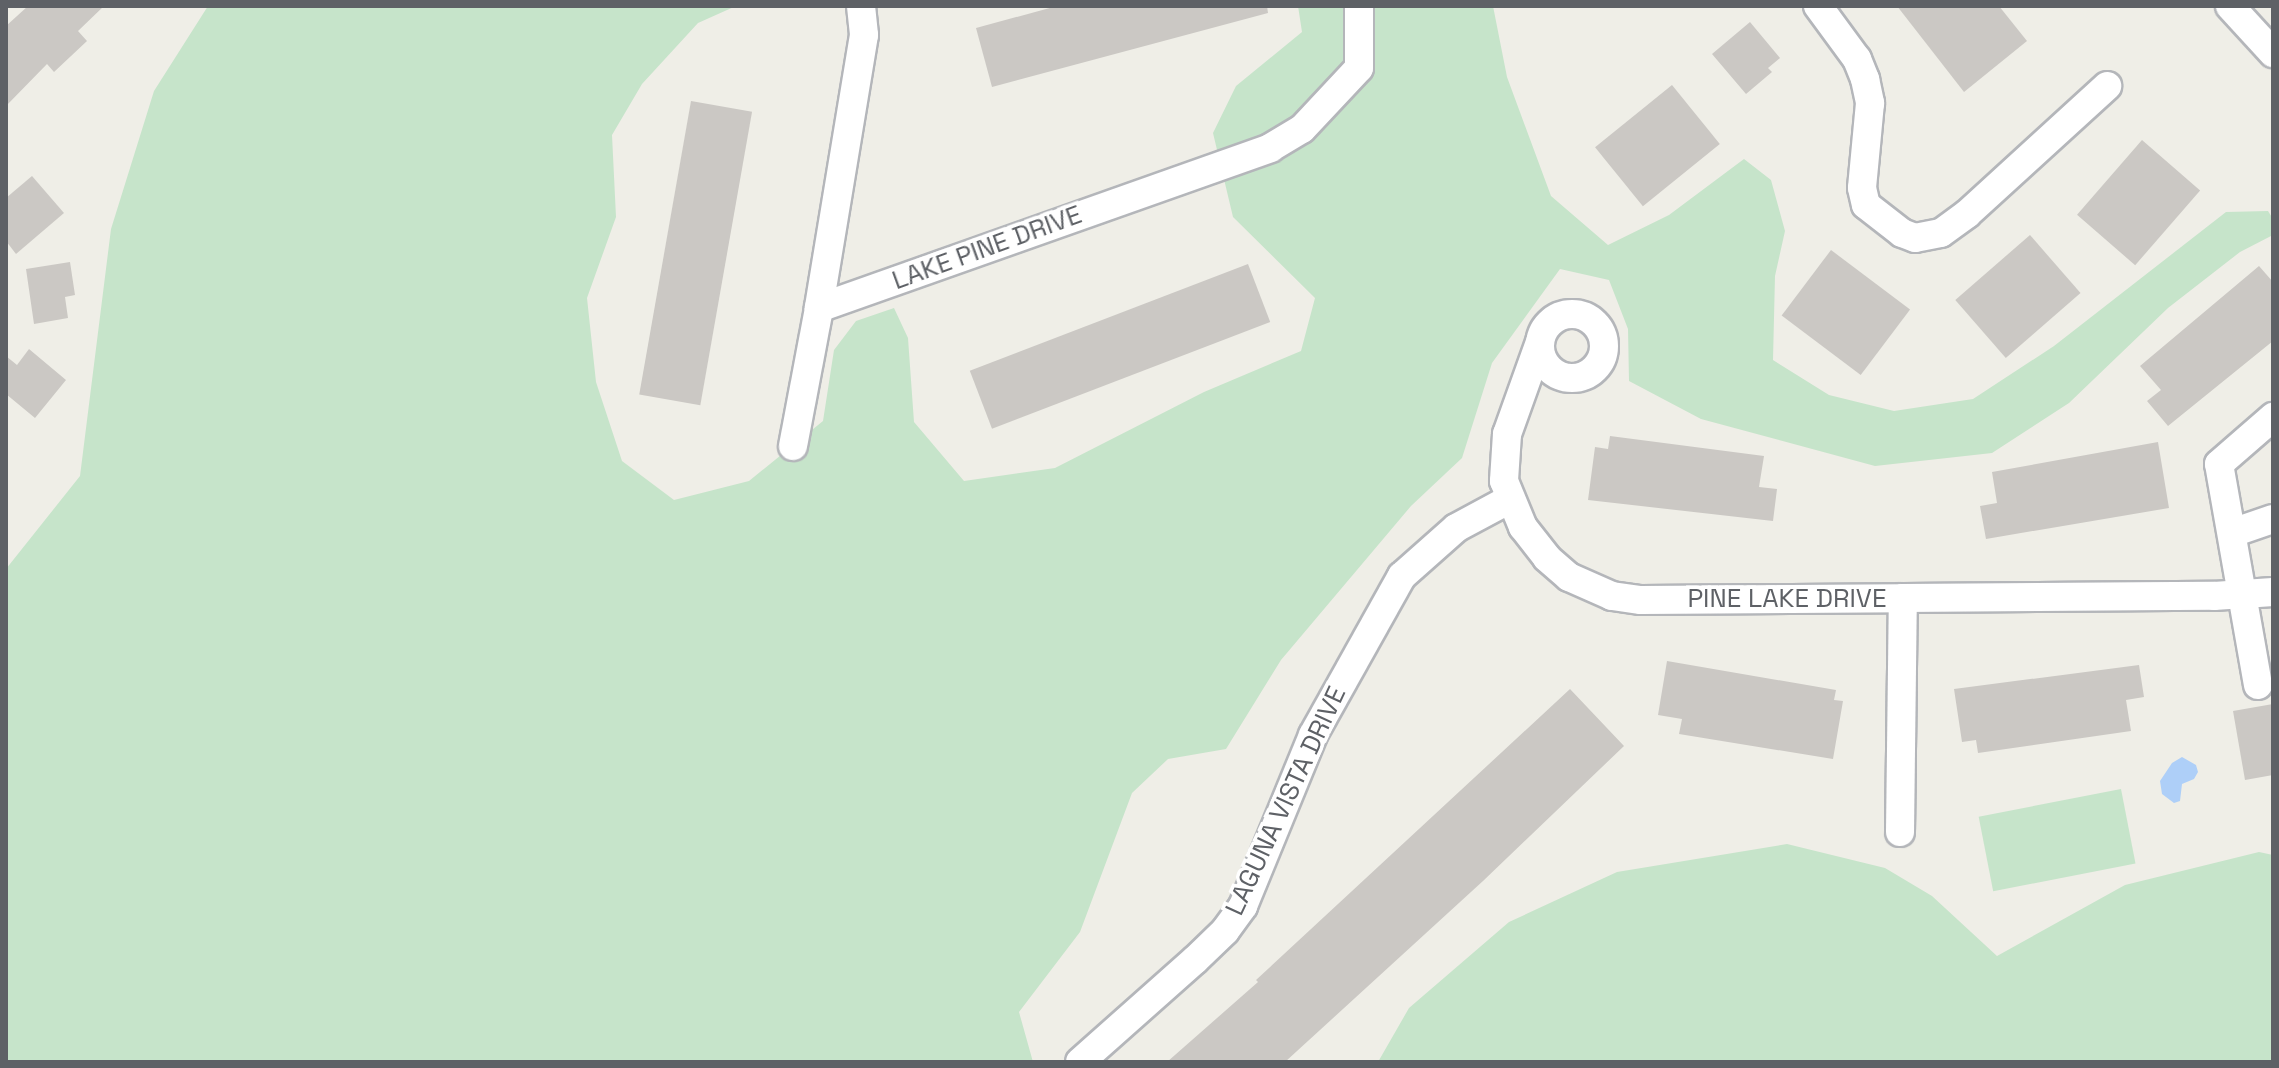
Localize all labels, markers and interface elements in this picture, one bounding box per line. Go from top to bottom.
street label: LAKE PINE DRIVE [888,199,1086,297]
street label: PINE LAKE DRIVE [1687,583,1887,615]
street label: LAGUNA VISTA DRIVE [1219,681,1353,921]

